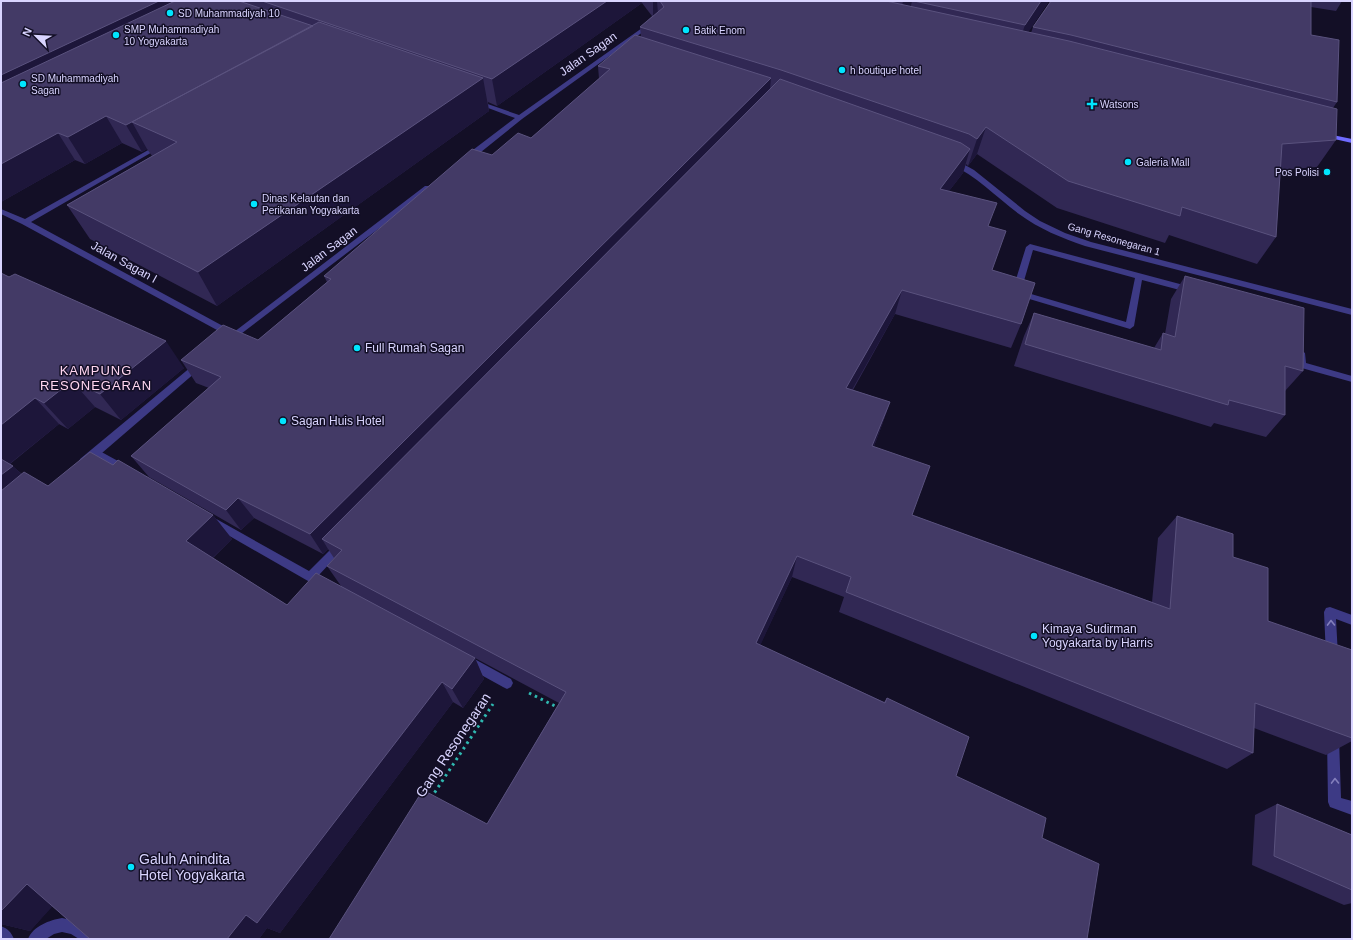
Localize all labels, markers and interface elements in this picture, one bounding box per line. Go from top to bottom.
marker: SD Muhammadiyah 10 [165,8,175,18]
place label: SD Muhammadiyah 10 [178,8,280,19]
north arrow [16,16,56,56]
place label: SMP Muhammadiyah 10 Yogyakarta [124,24,219,47]
marker: Batik Enom [681,25,691,35]
place label: Batik Enom [694,25,745,36]
text: N [20,26,34,38]
street label: Jalan Sagan [557,29,619,79]
marker: SMP Muhammadiyah 10 Yogyakarta [111,30,121,40]
marker: h boutique hotel [837,65,847,75]
place label: h boutique hotel [850,65,921,76]
place label: SD Muhammadiyah Sagan [31,73,119,96]
marker: SD Muhammadiyah Sagan [18,79,28,89]
marker: Watsons [1087,99,1097,109]
place label: Watsons [1100,99,1139,110]
marker: Galeria Mall [1123,157,1133,167]
place label: Galeria Mall [1136,157,1189,168]
place label: Pos Polisi [1275,167,1319,178]
marker: Pos Polisi [1322,167,1332,177]
place label: Dinas Kelautan dan Perikanan Yogyakarta [262,193,360,216]
marker: Dinas Kelautan dan Perikanan Yogyakarta [249,199,259,209]
street label: Gang Resonegaran 1 [1067,221,1162,258]
street label: Jalan Sagan [298,223,360,275]
street label: Jalan Sagan I [89,238,159,286]
place label: Full Rumah Sagan [365,341,464,355]
marker: Full Rumah Sagan [352,343,362,353]
district label: KAMPUNG RESONEGARAN [40,363,152,393]
place label: Sagan Huis Hotel [291,414,384,428]
marker: Sagan Huis Hotel [278,416,288,426]
one-way arrow [1327,620,1335,626]
place label: Kimaya Sudirman Yogyakarta by Harris [1042,622,1153,650]
marker: Kimaya Sudirman Yogyakarta by Harris [1029,631,1039,641]
street label: Gang Resonegaran [412,690,494,800]
one-way arrow [1330,778,1339,784]
place label: Galuh Anindita Hotel Yogyakarta [139,851,245,883]
marker: Galuh Anindita Hotel Yogyakarta [126,862,136,872]

